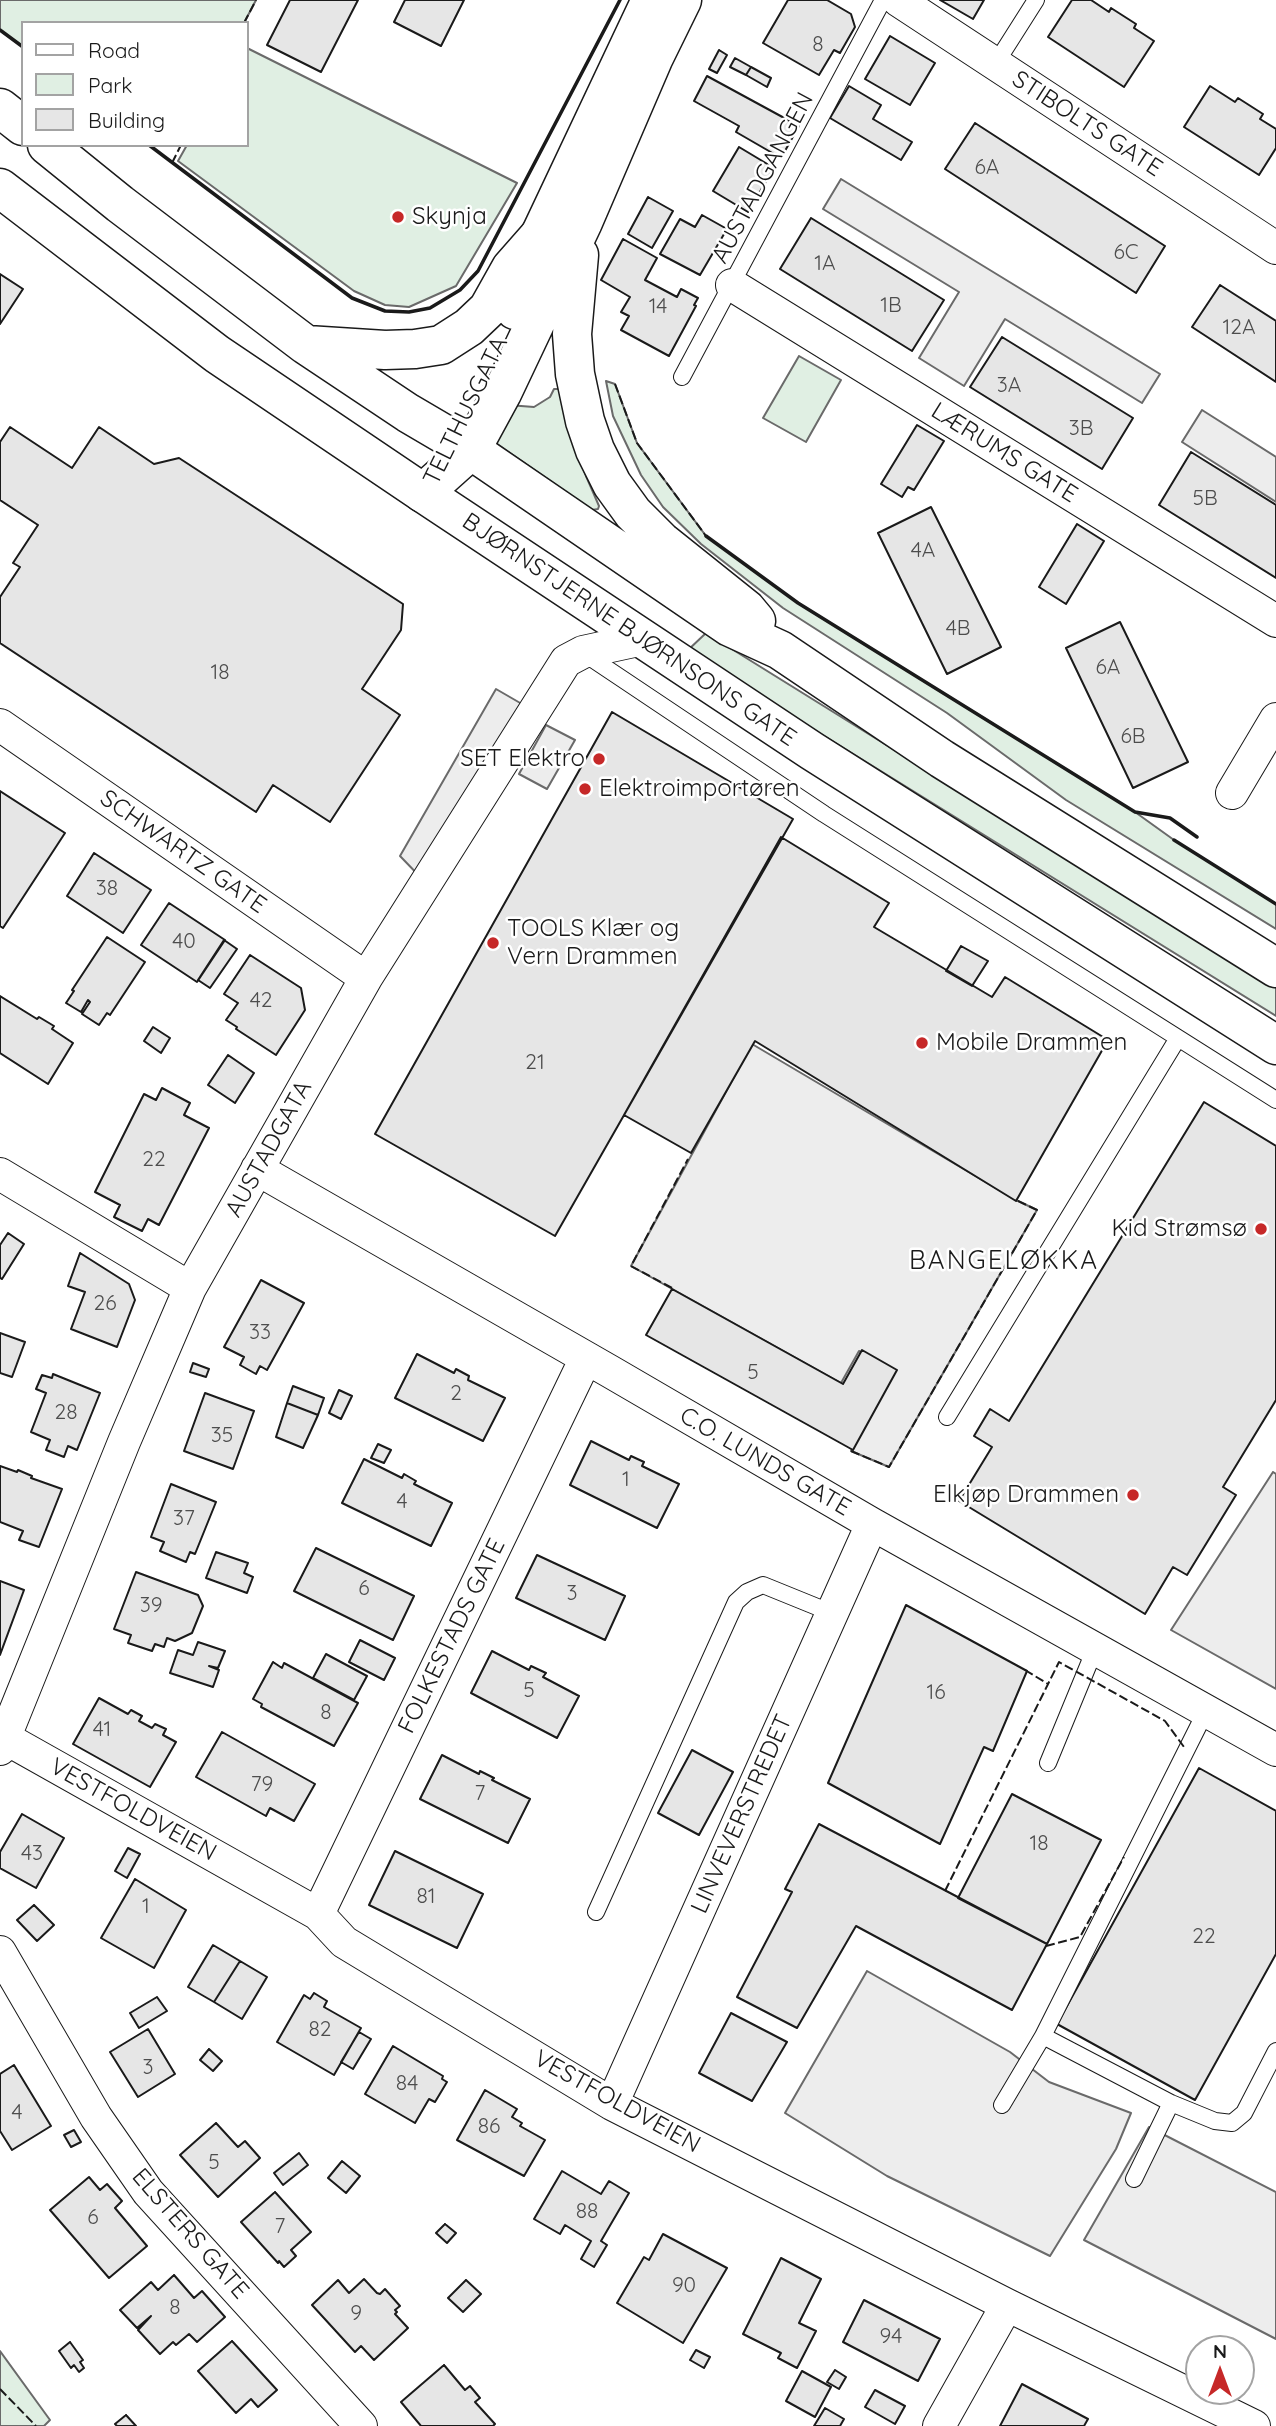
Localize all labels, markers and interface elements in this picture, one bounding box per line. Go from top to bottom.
legend [21,21,248,147]
house number: 8 [812,32,824,58]
text: Road [88,37,140,63]
street label: STIBOLTS GATE [1007,65,1167,183]
text: Park [88,72,132,98]
street label: AUSTADGANGEN [706,88,820,268]
text: Building [88,107,165,133]
house number: 6A [975,155,999,181]
place label: Skynja [412,203,487,231]
marker: Skynja [390,209,406,225]
house number: 6C [1113,240,1139,266]
house number: 1A [814,251,836,277]
house number: 1B [880,293,902,319]
house number: 14 [649,294,667,320]
house number: 12A [1223,315,1255,341]
street label: TELTHUSGATA [418,332,514,490]
house number: 3A [997,373,1021,399]
street label: LÆRUMS GATE [926,397,1082,509]
house number: 3B [1069,416,1093,442]
house number: 5B [1192,486,1218,512]
street label: BJØRNSTJERNE BJØRNSONS GATE [457,507,801,753]
house number: 4A [911,538,935,564]
house number: 4B [946,616,970,642]
house number: 6A [1096,655,1120,681]
house number: 18 [210,660,230,686]
house number: 6B [1121,724,1145,750]
place label: SET Elektro [460,745,585,773]
marker: SET Elektro [591,751,607,767]
place label: Elektroimportøren [599,775,800,803]
marker: Elektroimportøren [577,781,593,797]
street label: SCHWARTZ GATE [94,784,272,920]
house number: 38 [96,876,118,902]
place label: TOOLS Klær og Vern Drammen [507,915,679,971]
house number: 40 [172,929,196,955]
marker: TOOLS Klær og Vern Drammen [485,935,501,951]
house number: 42 [250,988,272,1014]
place label: Mobile Drammen [936,1029,1127,1057]
marker: Mobile Drammen [914,1035,930,1051]
house number: 21 [525,1050,545,1076]
street label: AUSTADGATA [220,1076,318,1222]
house number: 22 [142,1147,166,1173]
place label: Kid Strømsø [1112,1215,1247,1243]
marker: Kid Strømsø [1253,1221,1269,1237]
district label: BANGELØKKA [910,1245,1098,1277]
house number: 26 [94,1291,116,1317]
house number: 33 [249,1320,271,1346]
house number: 5 [747,1360,759,1386]
house number: 2 [450,1381,462,1407]
house number: 28 [55,1400,77,1426]
street label: C.O. LUNDS GATE [674,1401,856,1523]
house number: 35 [211,1423,233,1449]
house number: 1 [622,1467,630,1493]
place label: Elkjøp Drammen [933,1481,1119,1509]
marker: Elkjøp Drammen [1125,1487,1141,1503]
house number: 4 [396,1489,408,1515]
house number: 37 [173,1506,195,1532]
street label: FOLKESTADS GATE [392,1534,512,1738]
house number: 6 [358,1576,370,1602]
house number: 3 [566,1581,578,1607]
house number: 39 [140,1593,162,1619]
house number: 5 [523,1678,535,1704]
house number: 16 [926,1680,946,1706]
house number: 8 [320,1700,332,1726]
street label: LINVEVERSTREDET [685,1710,799,1918]
house number: 41 [93,1717,111,1743]
street label: VESTFOLDVEIEN [45,1752,221,1868]
house number: 79 [251,1772,273,1798]
house number: 7 [475,1781,485,1807]
house number: 18 [1029,1831,1049,1857]
house number: 43 [21,1841,43,1867]
house number: 81 [416,1884,436,1910]
house number: 1 [142,1894,150,1920]
house number: 22 [1192,1924,1216,1950]
house number: 82 [309,2017,331,2043]
street label: VESTFOLDVEIEN [529,2044,705,2160]
house number: 3 [142,2055,154,2081]
house number: 84 [396,2071,418,2097]
house number: 4 [11,2100,23,2126]
house number: 86 [478,2114,500,2140]
house number: 5 [208,2150,220,2176]
street label: ELSTERS GATE [126,2163,254,2305]
house number: 88 [576,2199,598,2225]
house number: 6 [87,2205,99,2231]
house number: 7 [275,2214,285,2240]
house number: 90 [672,2273,696,2299]
house number: 8 [169,2295,181,2321]
house number: 9 [350,2301,362,2327]
house number: 94 [880,2324,902,2350]
north arrow [1185,2335,1255,2405]
text: N [1213,2339,1227,2363]

